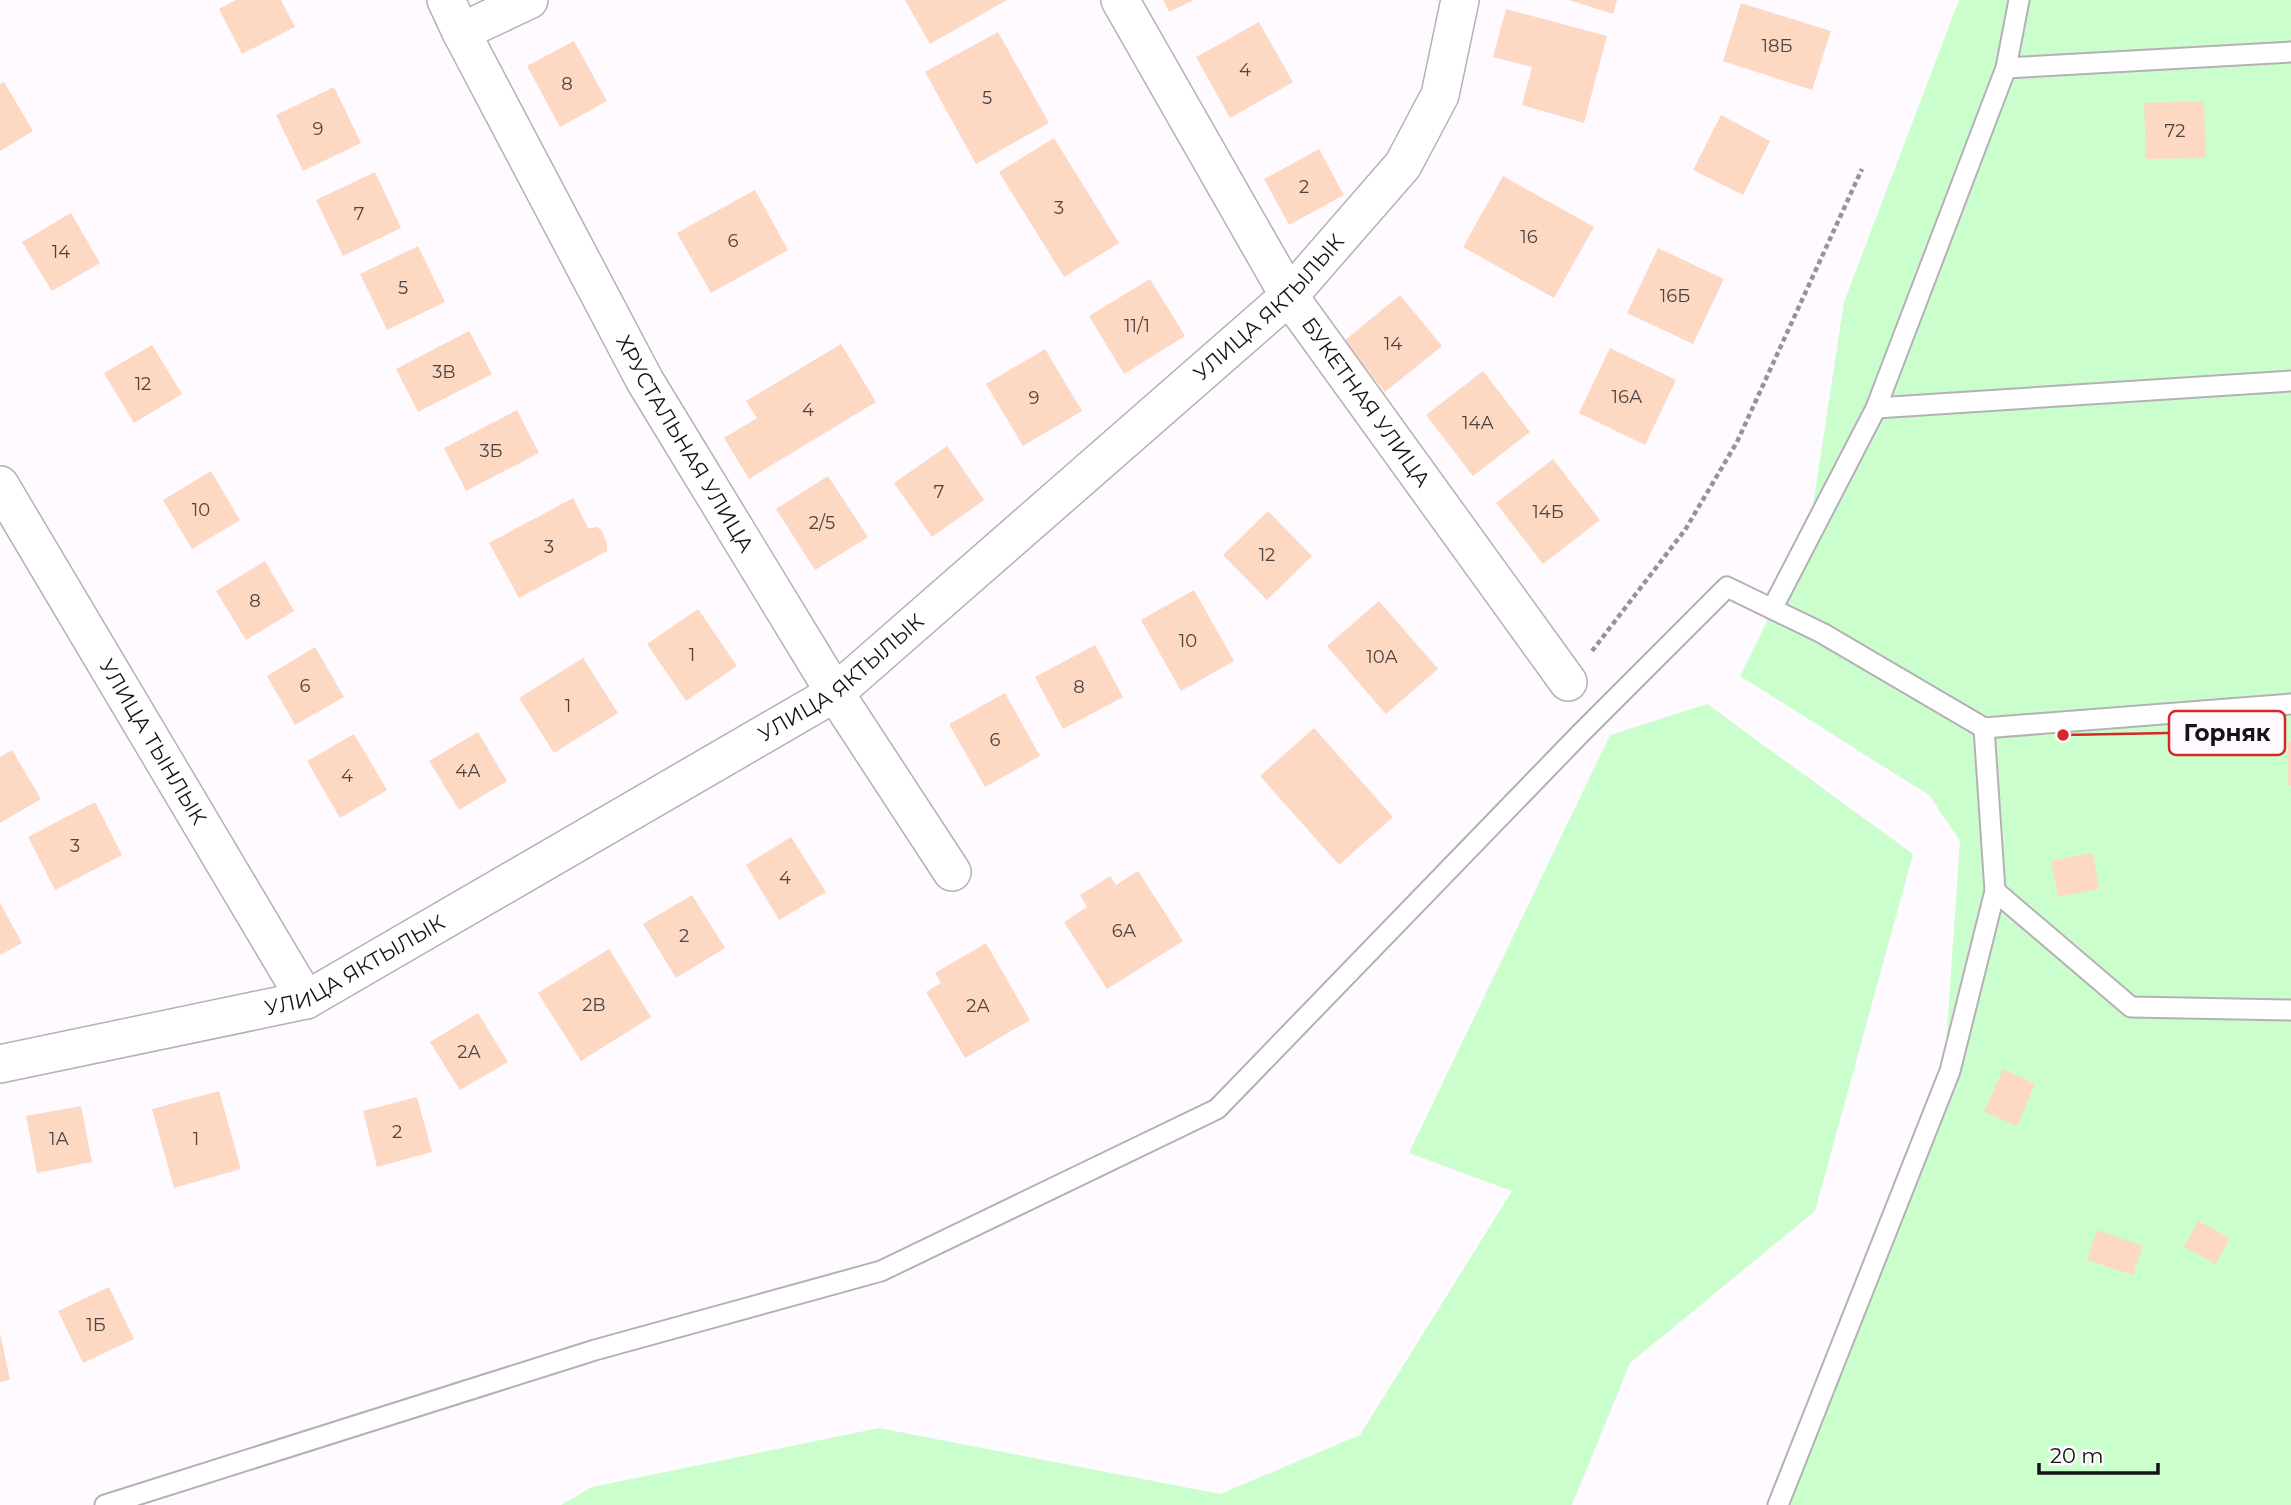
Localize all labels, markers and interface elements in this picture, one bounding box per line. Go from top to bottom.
house number: 18Б [1761,35,1793,57]
house number: 4 [1239,59,1251,81]
house number: 8 [561,73,573,95]
house number: 5 [982,87,992,109]
house number: 9 [313,118,324,140]
house number: 72 [2165,120,2185,142]
house number: 2 [1299,176,1309,198]
house number: 3 [1054,197,1064,219]
house number: 7 [354,203,364,225]
house number: 16 [1520,226,1538,248]
street label: УЛИЦА ЯКТЫЛЫК [1188,229,1349,386]
house number: 6 [728,230,739,252]
house number: 14 [52,241,70,263]
house number: 5 [398,277,408,299]
house number: 16Б [1660,285,1690,307]
street label: БУКЕТНАЯ УЛИЦА [1297,312,1436,492]
house number: 11/1 [1124,315,1150,337]
street label: ХРУСТАЛЬНАЯ УЛИЦА [611,331,759,557]
house number: 14 [1384,333,1402,355]
house number: 3В [432,361,456,383]
house number: 12 [135,373,151,395]
house number: 16А [1612,386,1643,408]
house number: 9 [1029,387,1040,409]
house number: 4 [802,399,814,421]
house number: 14А [1462,412,1494,434]
house number: 3Б [479,440,503,462]
house number: 7 [934,481,944,503]
house number: 10 [192,499,210,521]
house number: 14Б [1532,501,1564,523]
house number: 2/5 [809,512,835,534]
house number: 3 [544,536,554,558]
house number: 12 [1259,544,1275,566]
house number: 8 [249,590,261,612]
street label: УЛИЦА ЯКТЫЛЫК [754,608,929,747]
house number: 10 [1179,630,1197,652]
house number: 1 [689,644,695,666]
house number: 10А [1366,646,1398,668]
street label: УЛИЦА ТЫНЛЫК [94,655,212,829]
house number: 6 [300,675,311,697]
house number: 8 [1073,676,1085,698]
house number: 1 [565,695,571,717]
callout: Горняк [2169,711,2285,755]
text: Горняк [2183,719,2271,747]
house number: 6 [990,729,1001,751]
house number: 4А [455,760,481,782]
house number: 4 [341,765,353,787]
house number: 3 [70,835,80,857]
house number: 4 [779,867,791,889]
street label: УЛИЦА ЯКТЫЛЫК [263,909,449,1020]
house number: 6А [1112,920,1137,942]
house number: 2 [679,925,689,947]
house number: 2В [582,994,606,1016]
house number: 2А [966,995,990,1017]
house number: 2А [457,1041,481,1063]
house number: 2 [392,1121,402,1143]
house number: 1А [49,1128,70,1150]
house number: 1 [193,1128,199,1150]
house number: 1Б [86,1314,106,1336]
scale bar [2039,1432,2158,1476]
text: 20 m [2050,1443,2104,1468]

